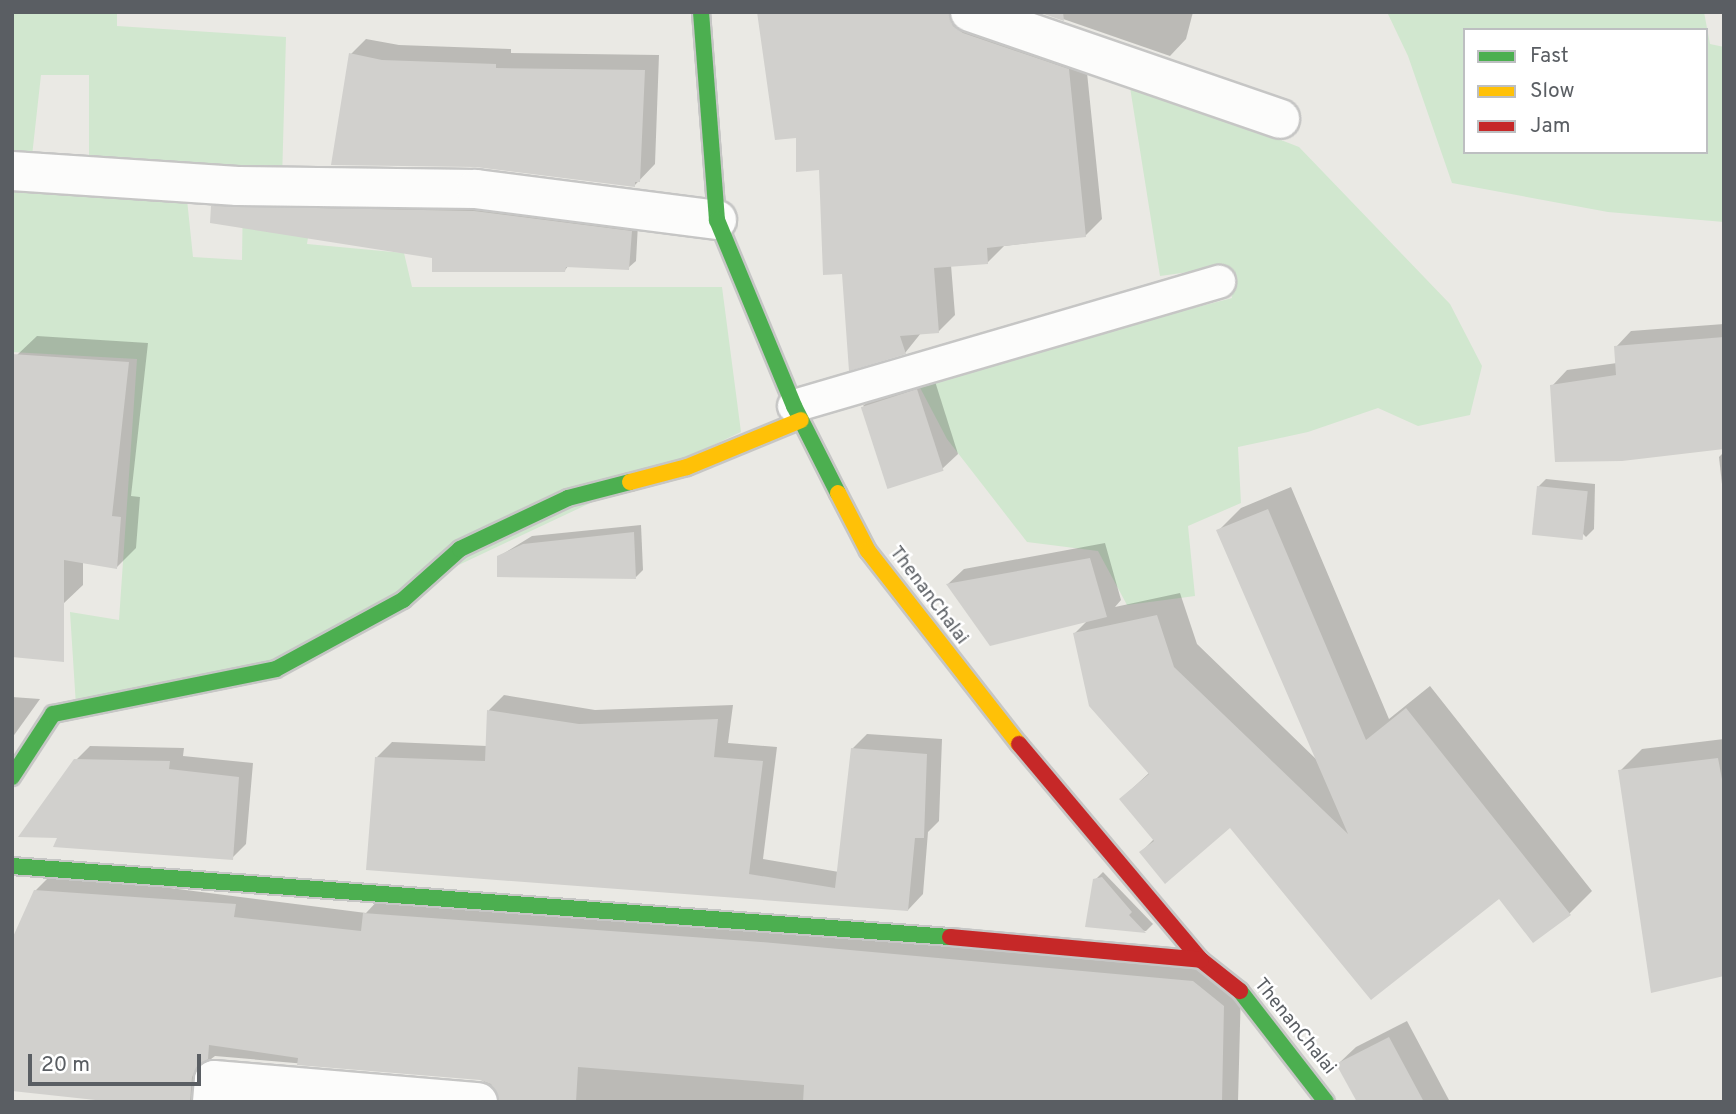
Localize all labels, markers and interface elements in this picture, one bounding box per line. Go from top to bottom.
legend [1463,28,1708,154]
text: Fast [1530,43,1569,70]
text: Slow [1530,78,1575,105]
text: Jam [1530,113,1571,140]
street label: ThenanChalai [884,542,972,650]
street label: ThenanChalai [1248,974,1340,1080]
scale bar [32,1040,205,1084]
text: 20 m [41,1052,90,1079]

